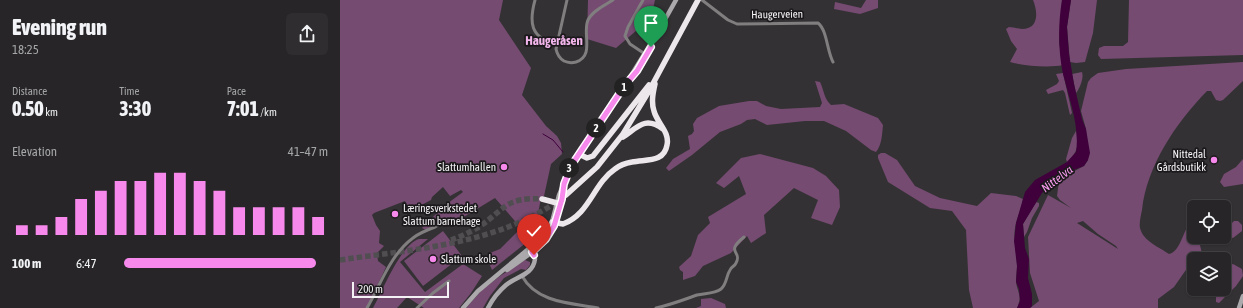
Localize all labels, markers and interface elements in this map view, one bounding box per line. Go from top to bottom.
pin [634,6,668,47]
street label: Haugerveien [751,8,803,20]
icon: arrive [640,12,662,34]
button: share [286,13,328,55]
text: Evening run [12,14,107,40]
district label: Haugeråsen [525,33,583,48]
text: 18:25 [12,42,39,57]
pin: 1 [614,77,634,97]
text: 1 [621,81,627,93]
text: Distance [12,85,47,97]
text: Time [119,85,139,97]
text: Pace [227,85,246,97]
text: 0.50 [12,97,44,120]
text: 3:30 [119,97,151,120]
text: 7:01 [227,97,259,120]
text: km [44,106,58,118]
text: /km [259,106,277,118]
pin: 2 [586,118,606,138]
text: 2 [593,122,599,134]
text: Elevation [12,144,57,159]
text: 41–47 m [288,144,328,159]
place label: Nittedal Gårdsbutikk [1157,148,1206,173]
marker: Nittedal Gårdsbutikk [1209,155,1219,165]
pin: 3 [559,158,579,178]
place label: Slattumhallen [437,161,496,173]
marker: Slattumhallen [499,162,509,172]
text: 3 [566,162,572,174]
water label: Nittelva [1039,162,1076,195]
map controls [1187,200,1231,296]
button: locate [1187,200,1231,244]
place label: Læringsverkstedet Slattum barnehage [403,202,481,227]
marker: Læringsverkstedet Slattum barnehage [390,209,400,219]
pin [517,214,551,255]
icon: check [523,220,545,242]
button: layers [1187,252,1231,296]
place label: Slattum skole [441,253,496,265]
marker: Slattum skole [428,254,438,264]
text: 100 m [12,256,41,271]
text: 6:47 [76,256,97,271]
scale bar [352,280,449,299]
text: 200 m [358,283,383,295]

